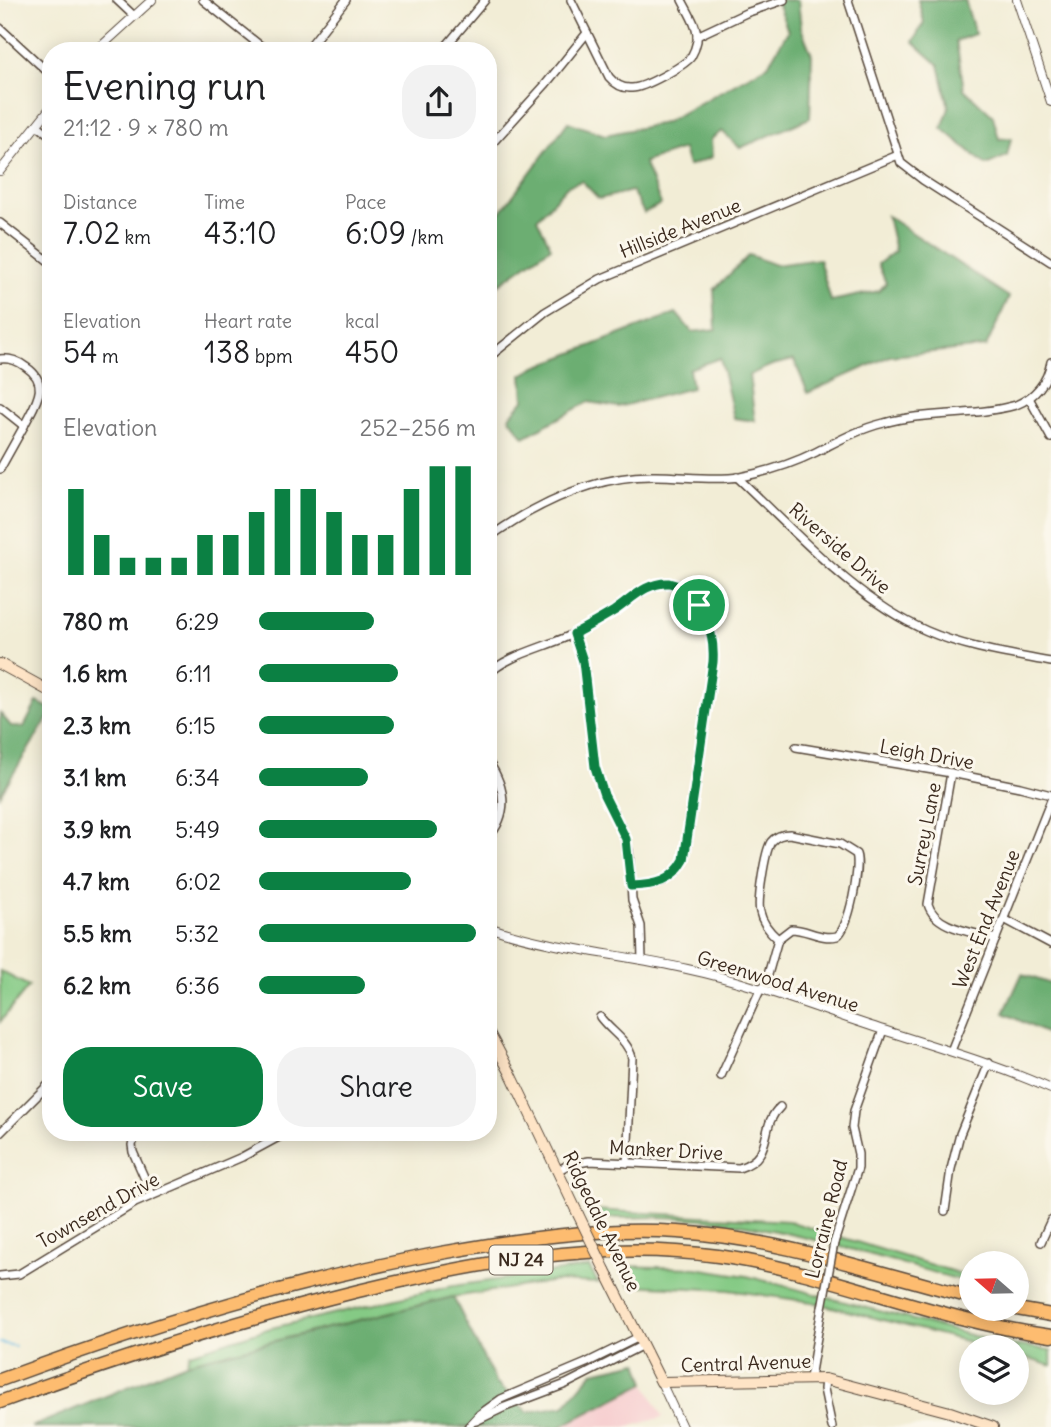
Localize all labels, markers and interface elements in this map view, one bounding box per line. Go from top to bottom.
text: Evening run [63,63,266,110]
button: share [402,65,476,139]
text: 21:12 · 9 × 780 m [63,113,229,142]
text: Distance [63,190,137,214]
text: Time [204,190,245,214]
text: Pace [345,190,386,214]
street label: Hillside Avenue [616,193,744,263]
text: 7.02 [63,214,120,252]
text: 43:10 [204,214,277,252]
text: 6:09 [345,214,406,252]
text: km [120,225,151,249]
text: /km [406,225,444,249]
text: Elevation [63,309,141,333]
text: Heart rate [204,309,292,333]
text: kcal [345,309,379,333]
text: 54 [63,333,98,371]
text: 138 [204,333,250,371]
text: 450 [345,333,399,371]
text: m [98,344,119,368]
text: bpm [250,344,293,368]
text: Elevation [63,413,157,442]
text: 252–256 m [360,413,476,442]
street label: Riverside Drive [784,497,896,599]
pin [669,575,729,635]
icon: arrive [680,586,718,624]
text: 780 m [63,607,128,636]
text: 6:29 [175,607,219,636]
text: 1.6 km [63,659,128,688]
text: 6:11 [175,659,212,688]
text: 2.3 km [63,711,131,740]
text: 6:15 [175,711,216,740]
street label: Leigh Drive [878,734,976,774]
text: 3.1 km [63,763,126,792]
text: 6:34 [175,763,220,792]
street label: Surrey Lane [902,780,946,888]
text: 3.9 km [63,815,131,844]
text: 5:49 [175,815,220,844]
street label: West End Avenue [947,846,1025,992]
text: 4.7 km [63,867,130,896]
text: 6:02 [175,867,221,896]
text: 5.5 km [63,919,132,948]
text: 5:32 [175,919,219,948]
street label: Greenwood Avenue [694,945,862,1017]
text: 6.2 km [63,971,131,1000]
text: 6:36 [175,971,220,1000]
button: Save [63,1047,263,1127]
button: Share [277,1047,476,1127]
street label: Manker Drive [608,1135,724,1165]
street label: Ridgedale Avenue [558,1147,646,1295]
street label: Lorraine Road [800,1157,852,1281]
street label: Townsend Drive [33,1167,163,1253]
road number: NJ 24 [490,1246,552,1274]
north arrow [959,1251,1029,1321]
map controls [959,1251,1029,1405]
button: layers [959,1335,1029,1405]
street label: Central Avenue [680,1349,812,1377]

